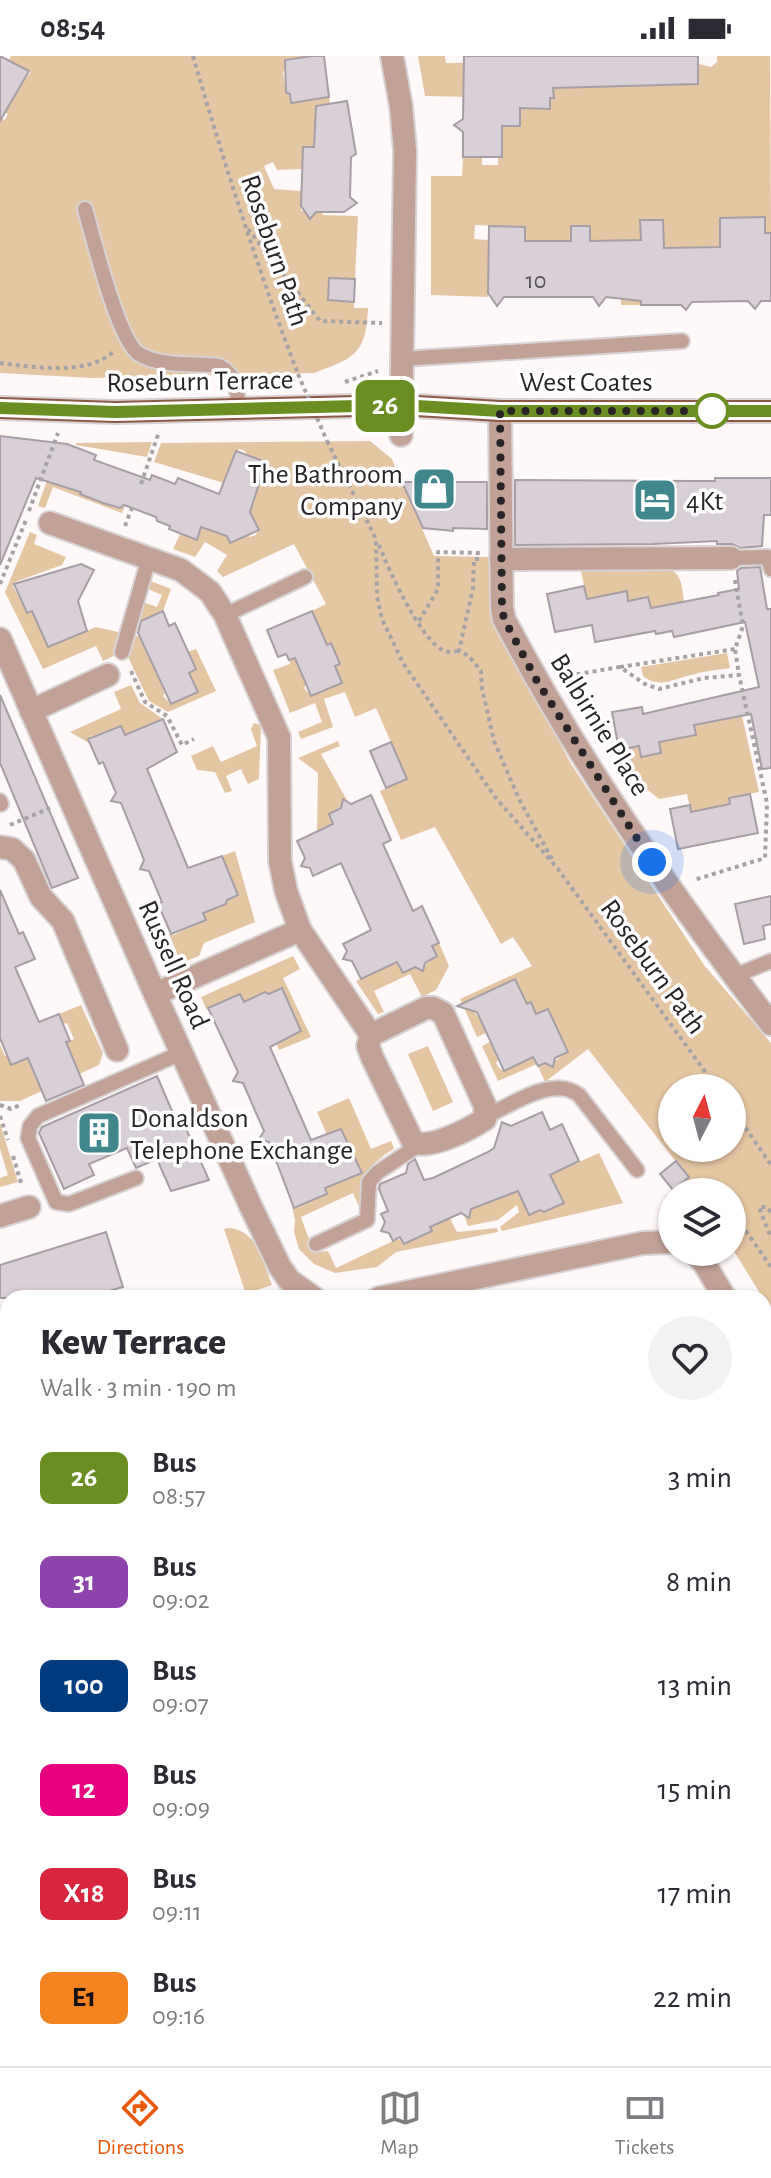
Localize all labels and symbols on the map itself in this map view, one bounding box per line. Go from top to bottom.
street label: Roseburn Path [235,171,313,330]
house number: 10 [526,269,546,293]
street label: Roseburn Terrace [106,366,294,398]
street label: West Coates [519,369,653,397]
line badge: 26 [349,380,421,432]
unlabelled marker [695,394,729,428]
place label: The Bathroom Company [248,461,403,521]
shop icon: The Bathroom Company [410,465,458,513]
hotel icon: 4Kt [631,476,679,524]
place label: 4Kt [686,488,723,516]
street label: Balbirnie Place [545,649,654,801]
your location [632,842,672,882]
street label: Roseburn Path [595,895,710,1039]
street label: Russell Road [133,897,214,1033]
north arrow [658,1074,746,1162]
place label: Donaldson Telephone Exchange [130,1105,353,1165]
building icon: Donaldson Telephone Exchange [75,1109,123,1157]

